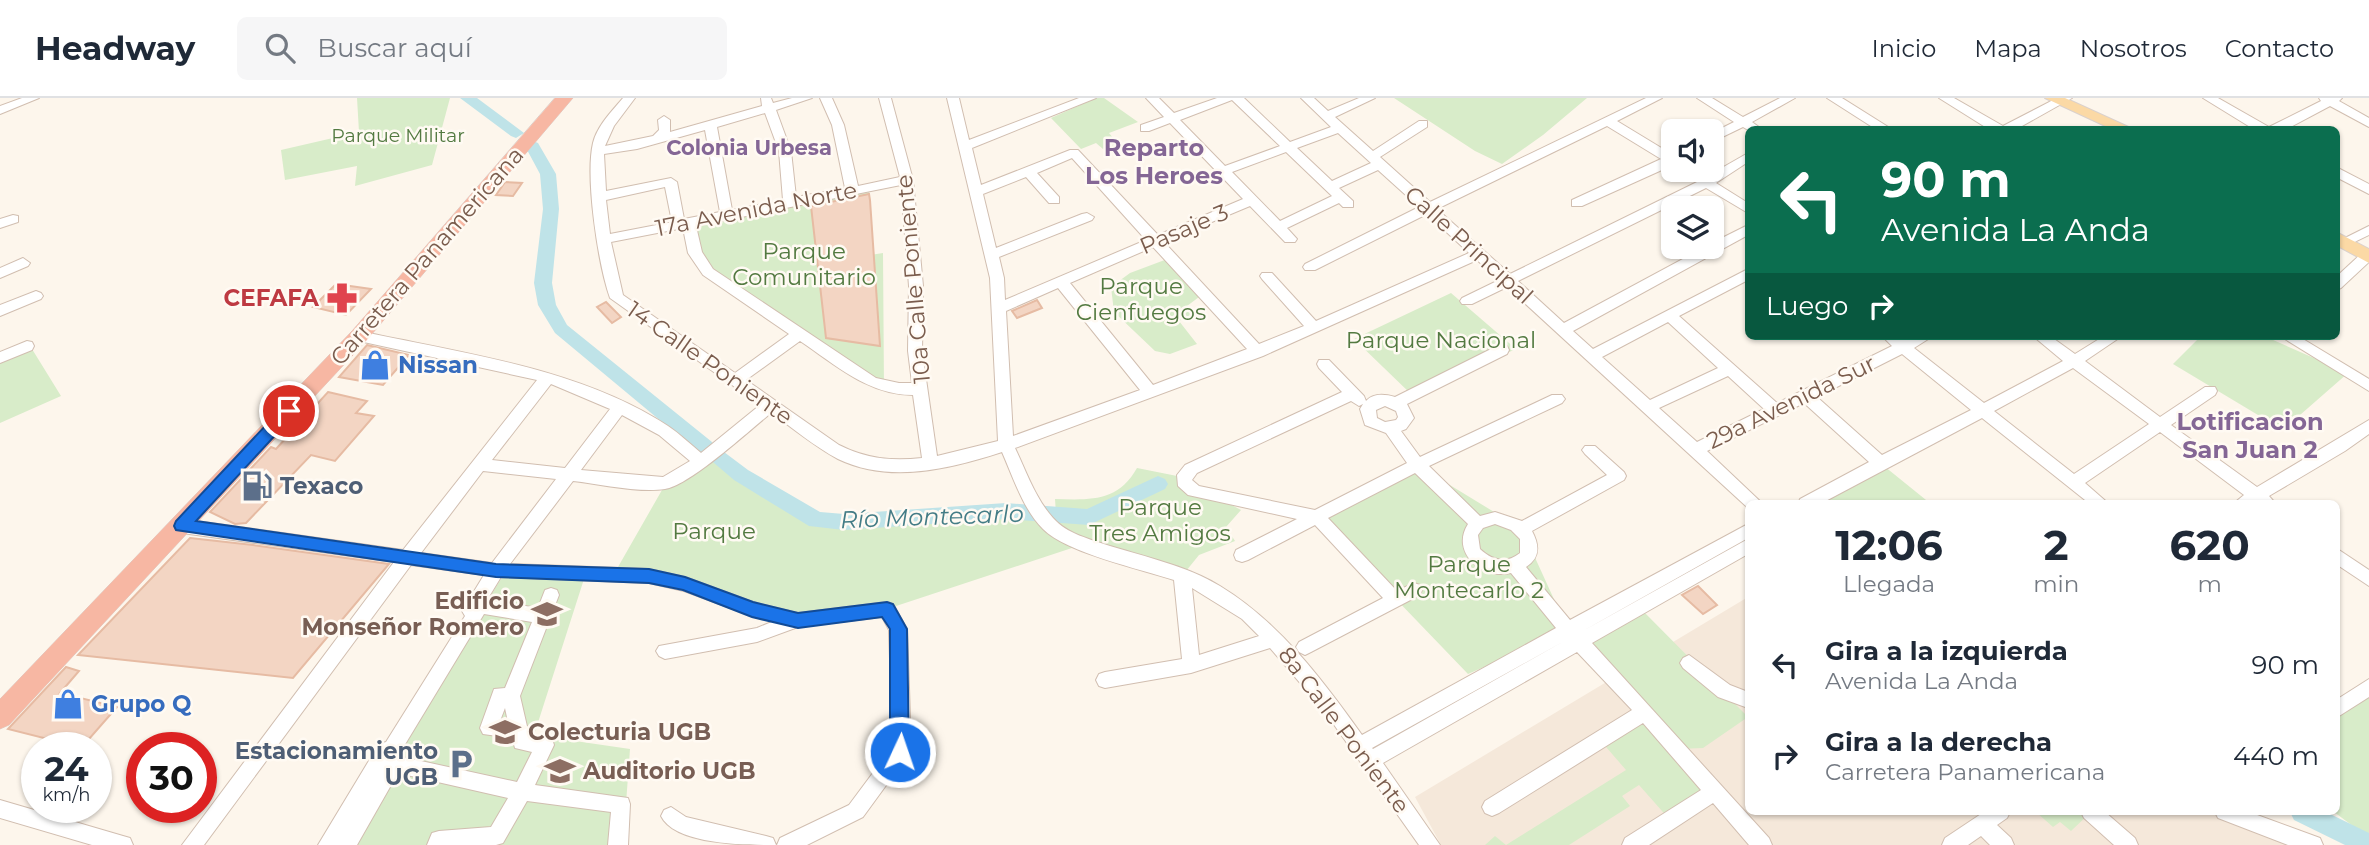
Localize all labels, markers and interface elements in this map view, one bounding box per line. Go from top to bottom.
search box [237,17,727,80]
text: Headway [35,28,195,68]
icon: search [261,29,299,67]
text: Buscar aquí [317,32,472,64]
text: Inicio [1871,34,1936,63]
text: Mapa [1974,34,2042,63]
text: Nosotros [2080,34,2187,63]
text: Contacto [2225,34,2334,63]
map controls [1661,119,1724,259]
button: sound [1661,119,1724,182]
park label: Parque Militar [331,124,465,147]
district label: Reparto Los Heroes [1085,133,1223,190]
district label: Colonia Urbesa [666,135,832,160]
street label: Carretera Panamericana [324,141,530,371]
text: 90 m [1881,150,2011,209]
icon: left [1766,154,1857,245]
street label: 10a Calle Poniente [890,173,936,385]
street label: 17a Avenida Norte [653,176,859,242]
street label: Calle Principal [1399,180,1539,310]
button: layers [1661,196,1724,259]
street label: Pasaje 3 [1135,198,1233,260]
text: Avenida La Anda [1881,210,2150,249]
park label: Parque Comunitario [732,237,876,291]
park label: Parque Cienfuegos [1076,272,1206,326]
pharmacy icon: CEFAFA [325,281,359,315]
place label: CEFAFA [224,284,319,312]
icon: right [1862,287,1900,325]
text: Luego [1766,290,1848,322]
street label: 14 Calle Poniente [622,295,798,431]
park label: Parque Nacional [1346,326,1536,354]
shop icon: Nissan [358,348,392,382]
street label: 29a Avenida Sur [1702,349,1880,455]
place label: Nissan [398,351,478,379]
pin [259,381,319,441]
icon: arrive [270,392,308,430]
district label: Lotificacion San Juan 2 [2176,407,2324,464]
fuel station icon: Texaco [240,469,274,503]
place label: Texaco [280,472,363,500]
park label: Parque Tres Amigos [1089,493,1231,547]
water label: Río Montecarlo [840,499,1024,534]
park label: Parque [672,517,756,545]
text: 12:06 [1835,519,1943,571]
text: 2 [2044,519,2069,571]
text: 620 [2170,519,2250,571]
park label: Parque Montecarlo 2 [1394,550,1544,604]
text: Llegada [1843,570,1935,598]
text: min [2033,570,2079,598]
text: m [2197,570,2222,598]
place label: Edificio Monseñor Romero [301,587,524,641]
school or university icon: Edificio Monseñor Romero [530,597,564,631]
text: Gira a la izquierda [1825,635,2068,667]
street label: 8a Calle Poniente [1272,641,1416,819]
icon: left [1766,646,1804,684]
text: 90 m [2252,649,2319,681]
text: Avenida La Anda [1825,667,2018,695]
shop icon: Grupo Q [51,687,85,721]
place label: Grupo Q [91,690,192,718]
school or university icon: Colecturia UGB [488,715,522,749]
position arrow [863,715,937,789]
place label: Colecturia UGB [528,718,711,746]
text: Gira a la derecha [1825,726,2052,758]
speed limit sign: 30 [126,732,217,823]
place label: Estacionamiento UGB [235,737,438,791]
icon: right [1766,737,1804,775]
text: 440 m [2233,740,2319,772]
text: 24 [44,747,89,790]
parking icon: Estacionamiento UGB [444,747,478,781]
school or university icon: Auditorio UGB [543,754,577,788]
place label: Auditorio UGB [582,757,756,785]
text: Carretera Panamericana [1825,758,2105,786]
text: km/h [42,784,91,806]

